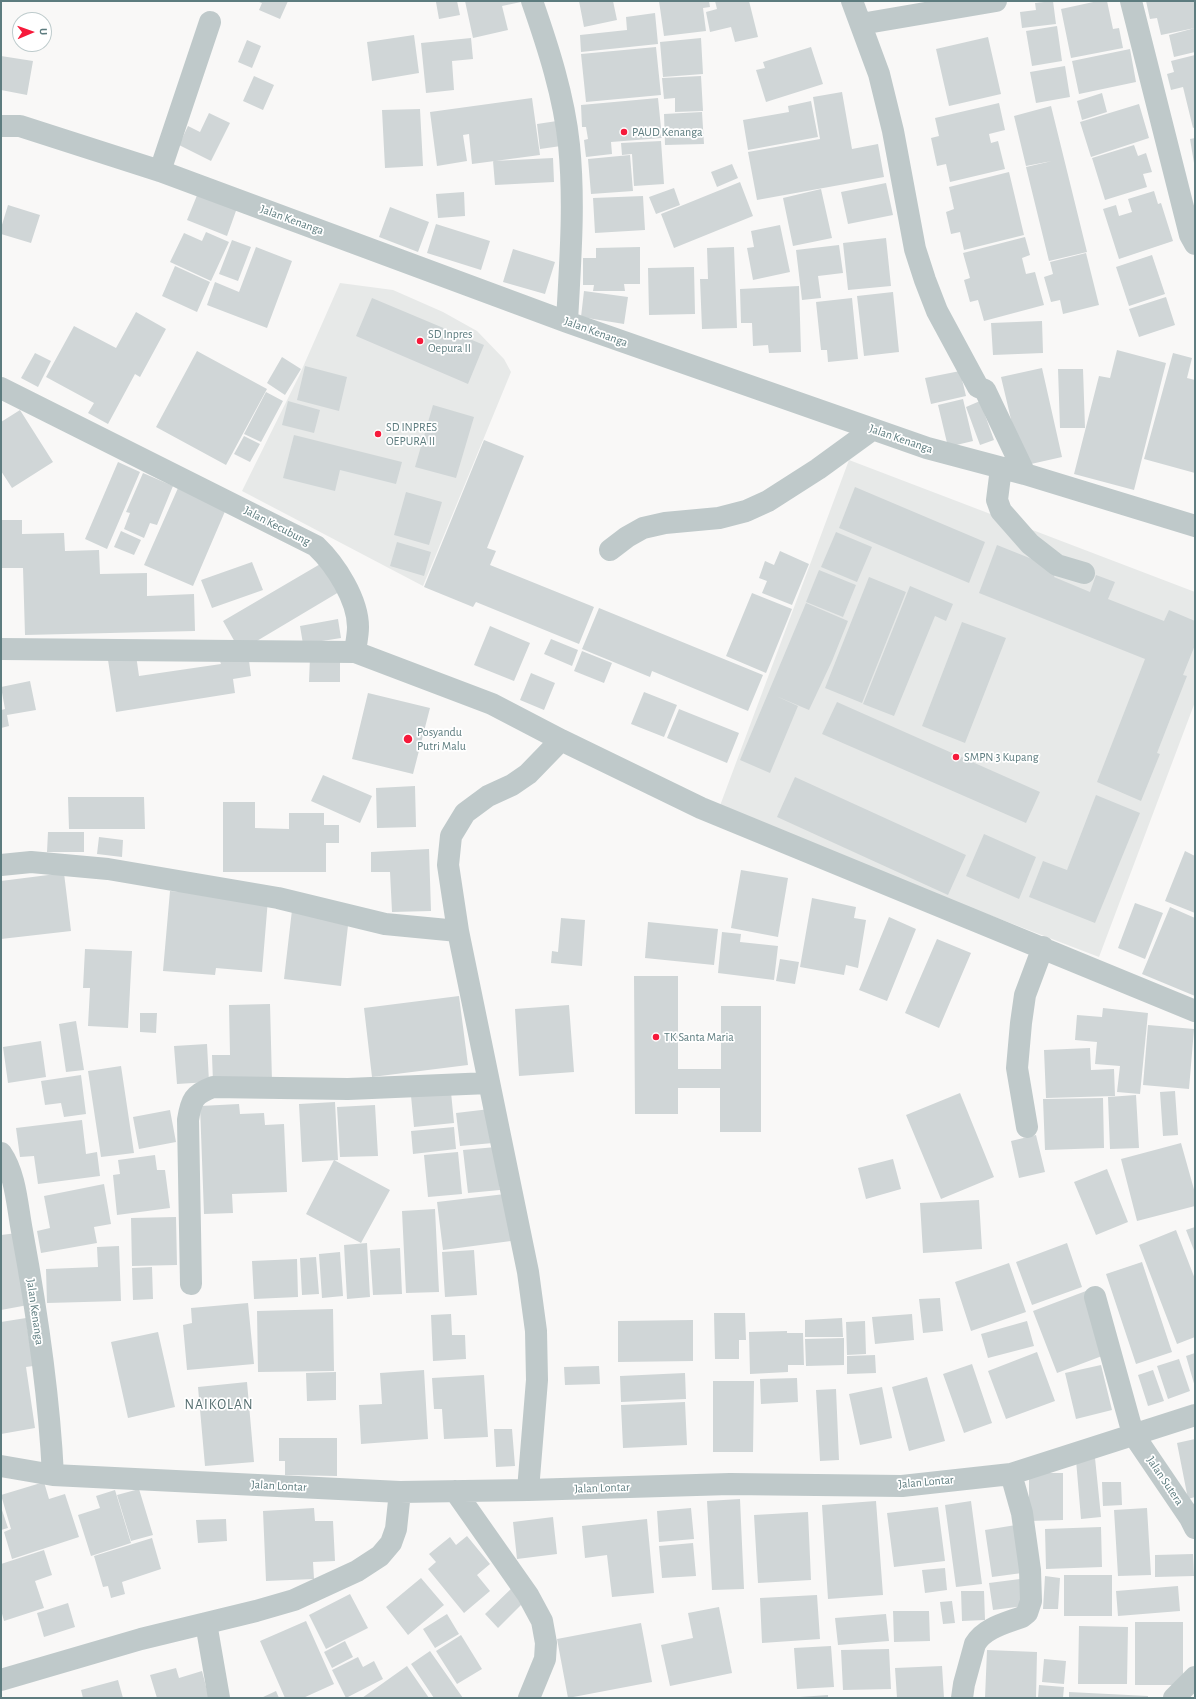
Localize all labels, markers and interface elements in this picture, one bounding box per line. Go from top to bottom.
north arrow [12,12,52,52]
text: U [38,28,49,35]
place label: PAUD Kenanga [632,125,702,139]
marker: PAUD Kenanga [619,127,629,137]
street label: Jalan Kenanga [258,202,326,238]
street label: Jalan Kenanga [562,314,630,350]
place label: SD Inpres Oepura II [428,327,473,355]
marker: SD Inpres Oepura II [415,336,425,346]
place label: SD INPRES OEPURA II [386,420,437,448]
street label: Jalan Kenanga [867,421,935,457]
marker: SD INPRES OEPURA II [373,429,383,439]
street label: Jalan Kecubung [242,503,312,549]
place label: Posyandu Putri Malu [417,725,466,753]
marker: Posyandu Putri Malu [402,733,414,745]
place label: SMPN 3 Kupang [964,750,1039,764]
marker: SMPN 3 Kupang [951,752,961,762]
place label: TK Santa Maria [664,1030,734,1044]
marker: TK Santa Maria [651,1032,661,1042]
street label: Jalan Kenanga [23,1278,47,1346]
district label: NAIKOLAN [184,1397,254,1413]
street label: Jalan Sutera [1143,1454,1187,1508]
street label: Jalan Lontar [898,1472,954,1492]
street label: Jalan Lontar [251,1477,307,1495]
street label: Jalan Lontar [574,1480,630,1496]

